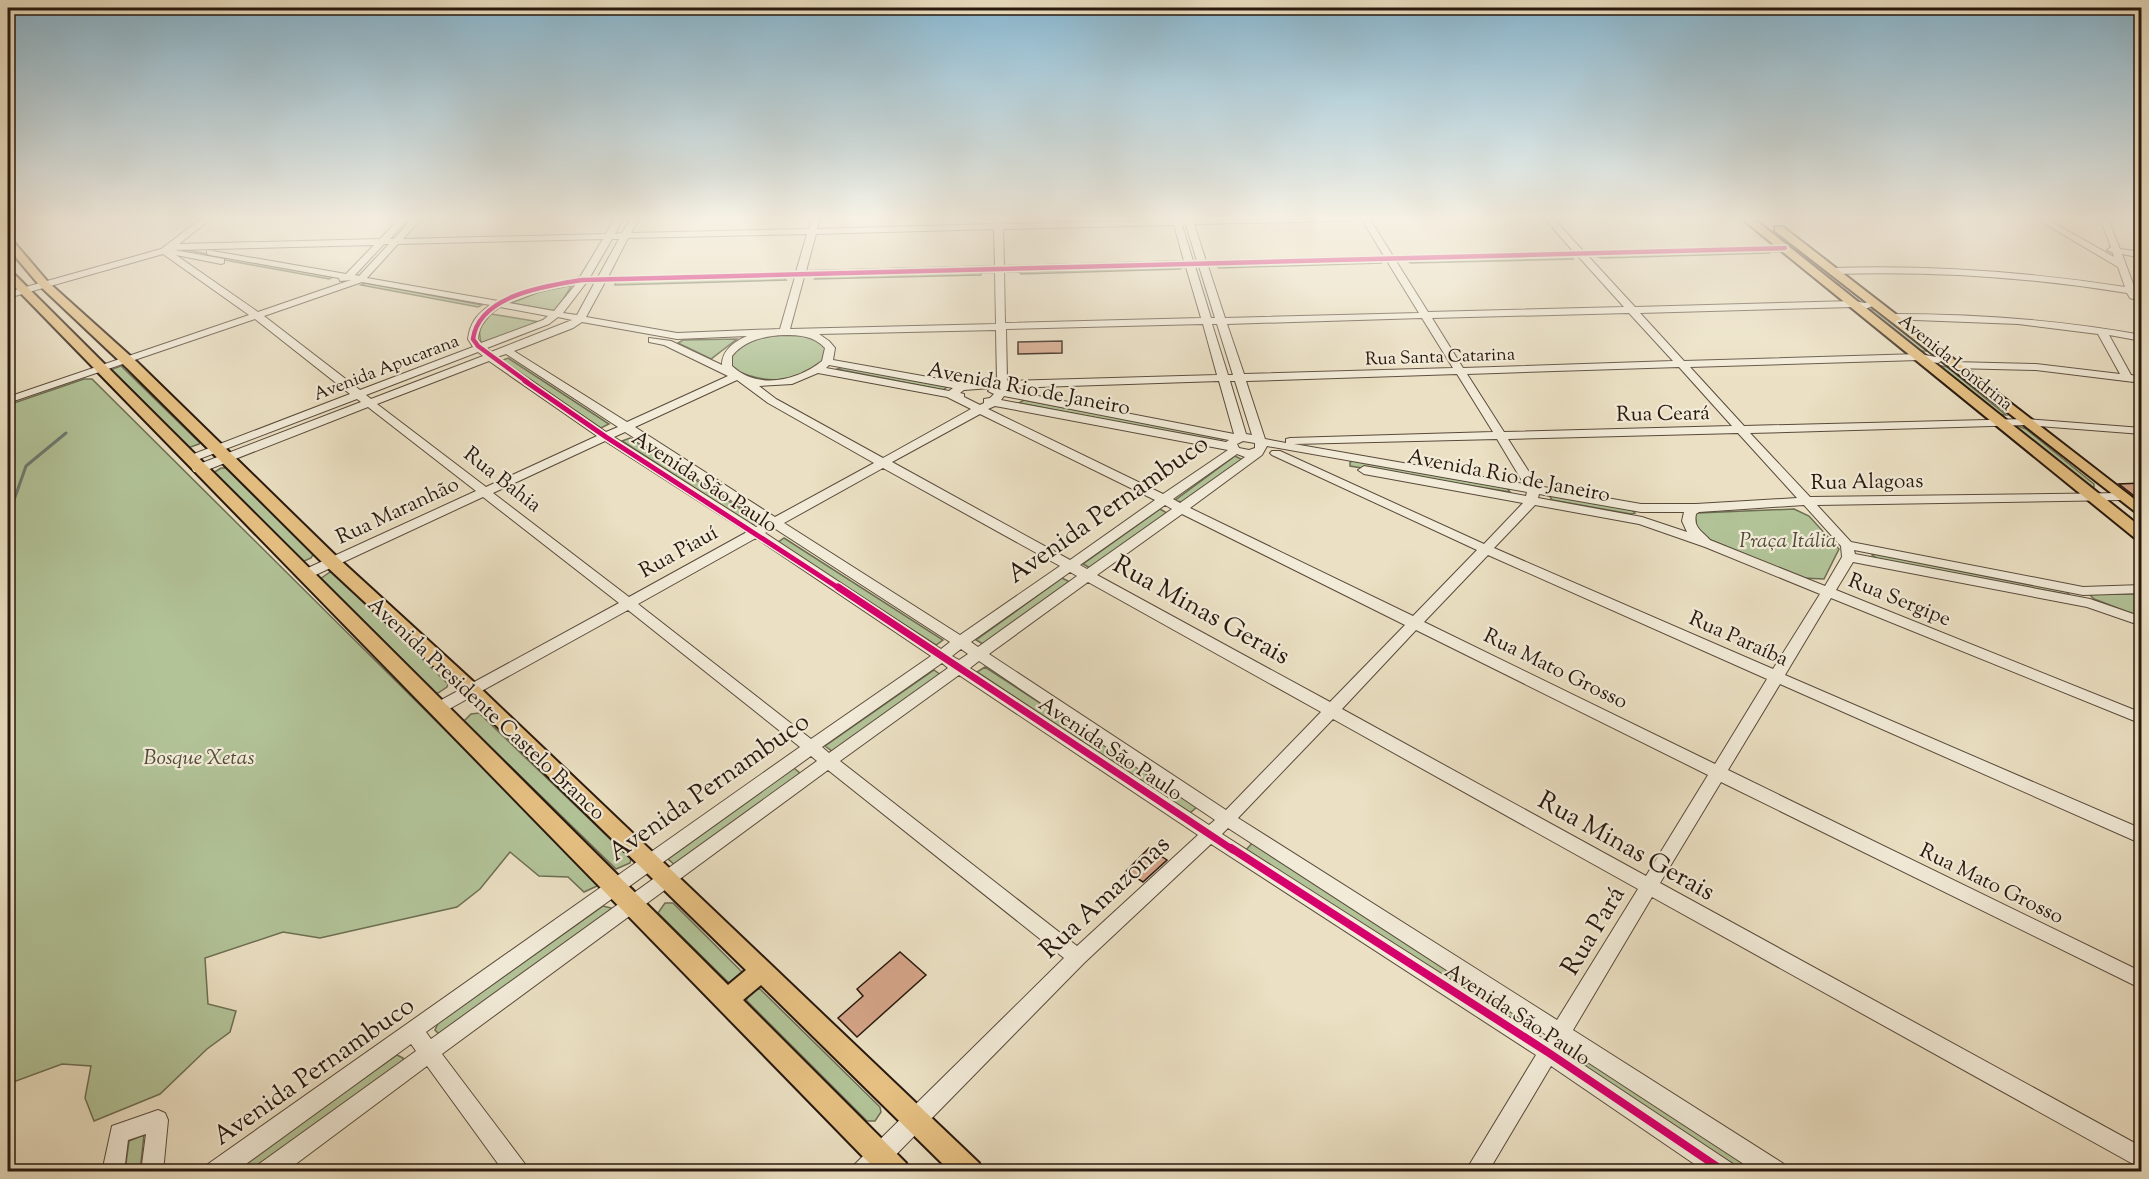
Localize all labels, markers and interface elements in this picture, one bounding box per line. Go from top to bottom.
street label: Avenida Londrina [1892,309,2018,418]
street label: Avenida Apucarana [310,329,463,409]
street label: Rua Santa Catarina [1365,342,1516,374]
street label: Avenida Rio de Janeiro [925,356,1133,424]
street label: Rua Ceará [1616,399,1710,431]
street label: Avenida São Paulo [625,424,783,541]
street label: Avenida Pernambuco [1000,426,1217,594]
street label: Rua Bahia [456,441,547,521]
street label: Avenida Rio de Janeiro [1405,443,1613,511]
street label: Rua Alagoas [1810,467,1924,499]
street label: Rua Maranhão [331,470,464,553]
street label: Rua Piauí [634,519,724,587]
park label: Praça Itália [1739,527,1837,557]
street label: Rua Minas Gerais [1105,547,1296,675]
street label: Rua Sergipe [1843,567,1955,635]
street label: Avenida Presidente Castelo Branco [360,591,611,828]
street label: Rua Paraíba [1684,605,1793,675]
street label: Rua Mato Grosso [1478,622,1632,718]
street label: Avenida São Paulo [1032,690,1188,809]
street label: Avenida Pernambuco [601,704,818,872]
park label: Bosque Xetas [144,744,254,774]
street label: Rua Minas Gerais [1530,783,1721,911]
street label: Rua Amazonas [1032,827,1179,968]
street label: Rua Mato Grosso [1914,837,2068,933]
street label: Rua Pará [1553,880,1635,983]
street label: Avenida São Paulo [1438,957,1596,1074]
street label: Avenida Pernambuco [206,988,423,1156]

